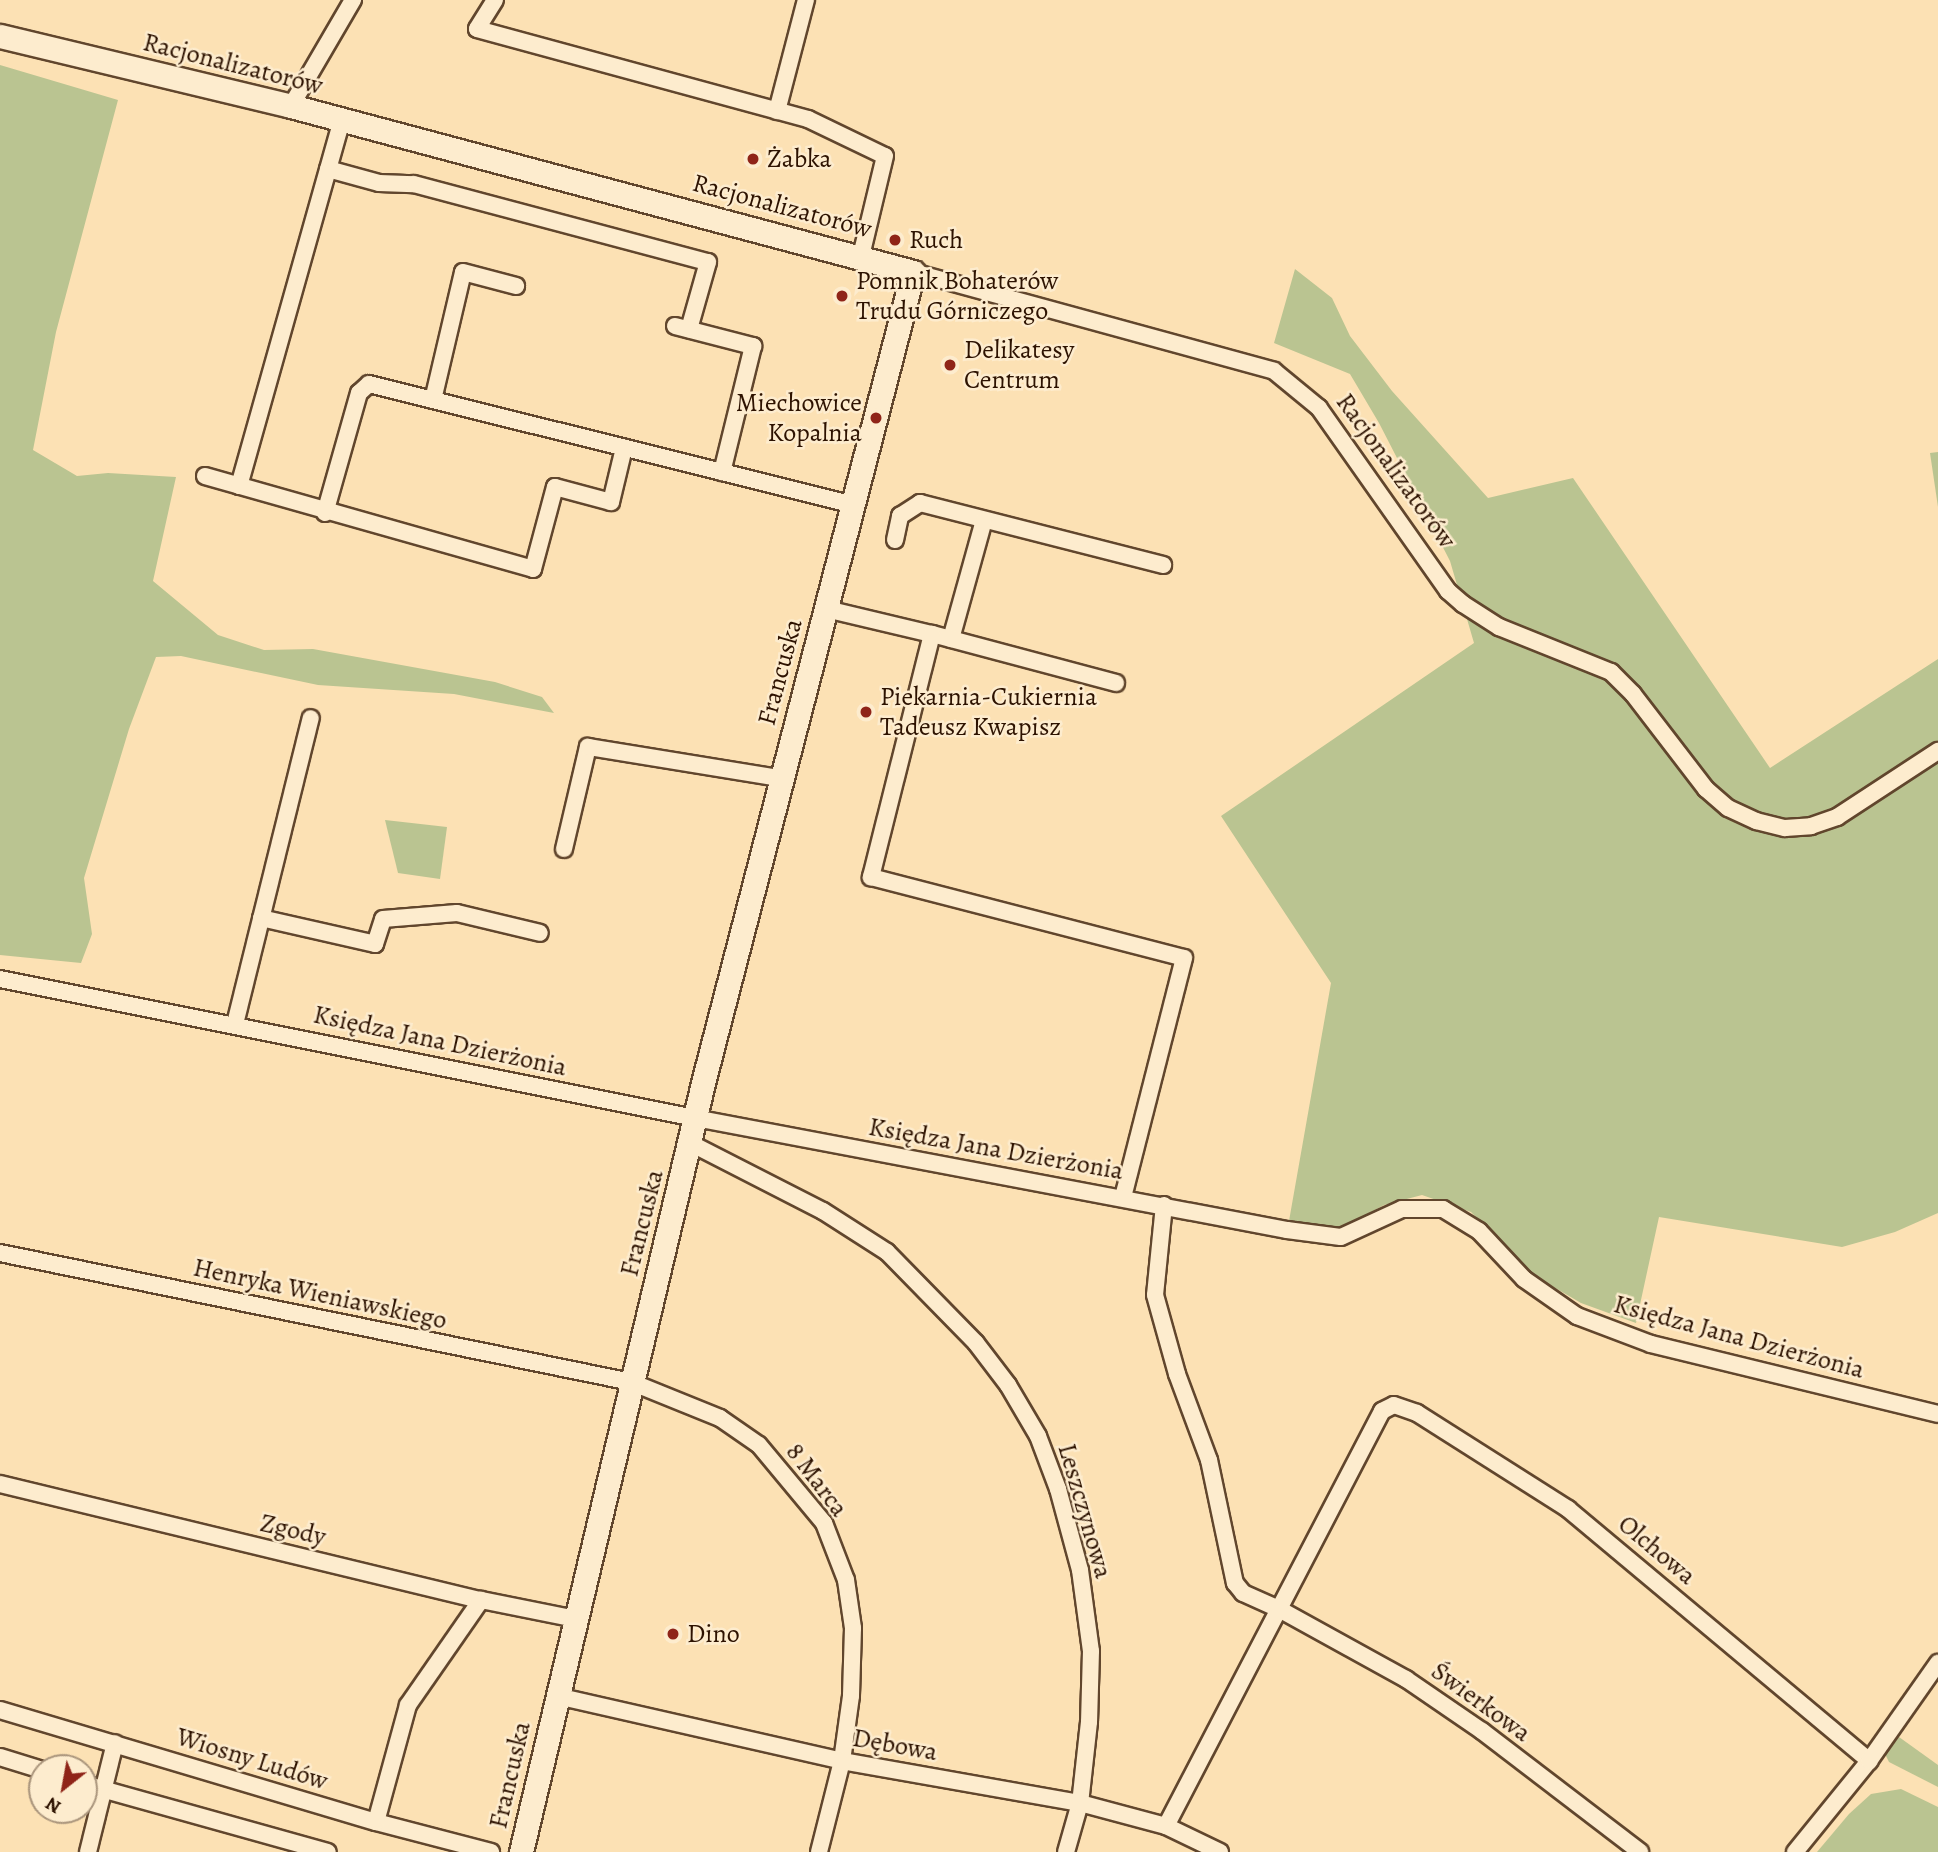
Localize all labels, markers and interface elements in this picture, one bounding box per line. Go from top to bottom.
street label: Racjonalizatorów [140,27,326,101]
place label: Żabka [767,143,832,175]
marker: Żabka [745,151,761,167]
street label: Racjonalizatorów [689,167,875,245]
place label: Ruch [909,224,963,256]
marker: Ruch [887,232,903,248]
place label: Pomnik Bohaterów Trudu Górniczego [856,265,1058,326]
marker: Pomnik Bohaterów Trudu Górniczego [834,288,850,304]
place label: Delikatesy Centrum [964,334,1074,396]
marker: Delikatesy Centrum [942,357,958,373]
place label: Miechowice Kopalnia [736,387,862,448]
street label: Racjonalizatorów [1329,387,1463,555]
marker: Miechowice Kopalnia [868,410,884,426]
street label: Francuska [751,615,809,729]
place label: Piekarnia-Cukiernia Tadeusz Kwapisz [880,681,1097,742]
marker: Piekarnia-Cukiernia Tadeusz Kwapisz [858,704,874,720]
street label: Księdza Jana Dzierżonia [311,999,569,1083]
street label: Księdza Jana Dzierżonia [866,1111,1126,1187]
street label: Francuska [614,1166,670,1280]
street label: Henryka Wieniawskiego [190,1252,450,1336]
street label: Księdza Jana Dzierżonia [1610,1289,1868,1385]
street label: 8 Marca [779,1437,855,1523]
street label: Leszczynowa [1051,1440,1119,1582]
street label: Zgody [257,1507,329,1553]
street label: Olchowa [1612,1509,1702,1591]
place label: Dino [687,1618,740,1650]
marker: Dino [665,1626,681,1642]
street label: Świerkowa [1425,1655,1537,1749]
street label: Francuska [483,1718,537,1832]
street label: Wiosny Ludów [173,1721,331,1797]
street label: Dębowa [850,1722,940,1768]
north arrow [28,1754,98,1824]
text: N [41,1791,66,1820]

